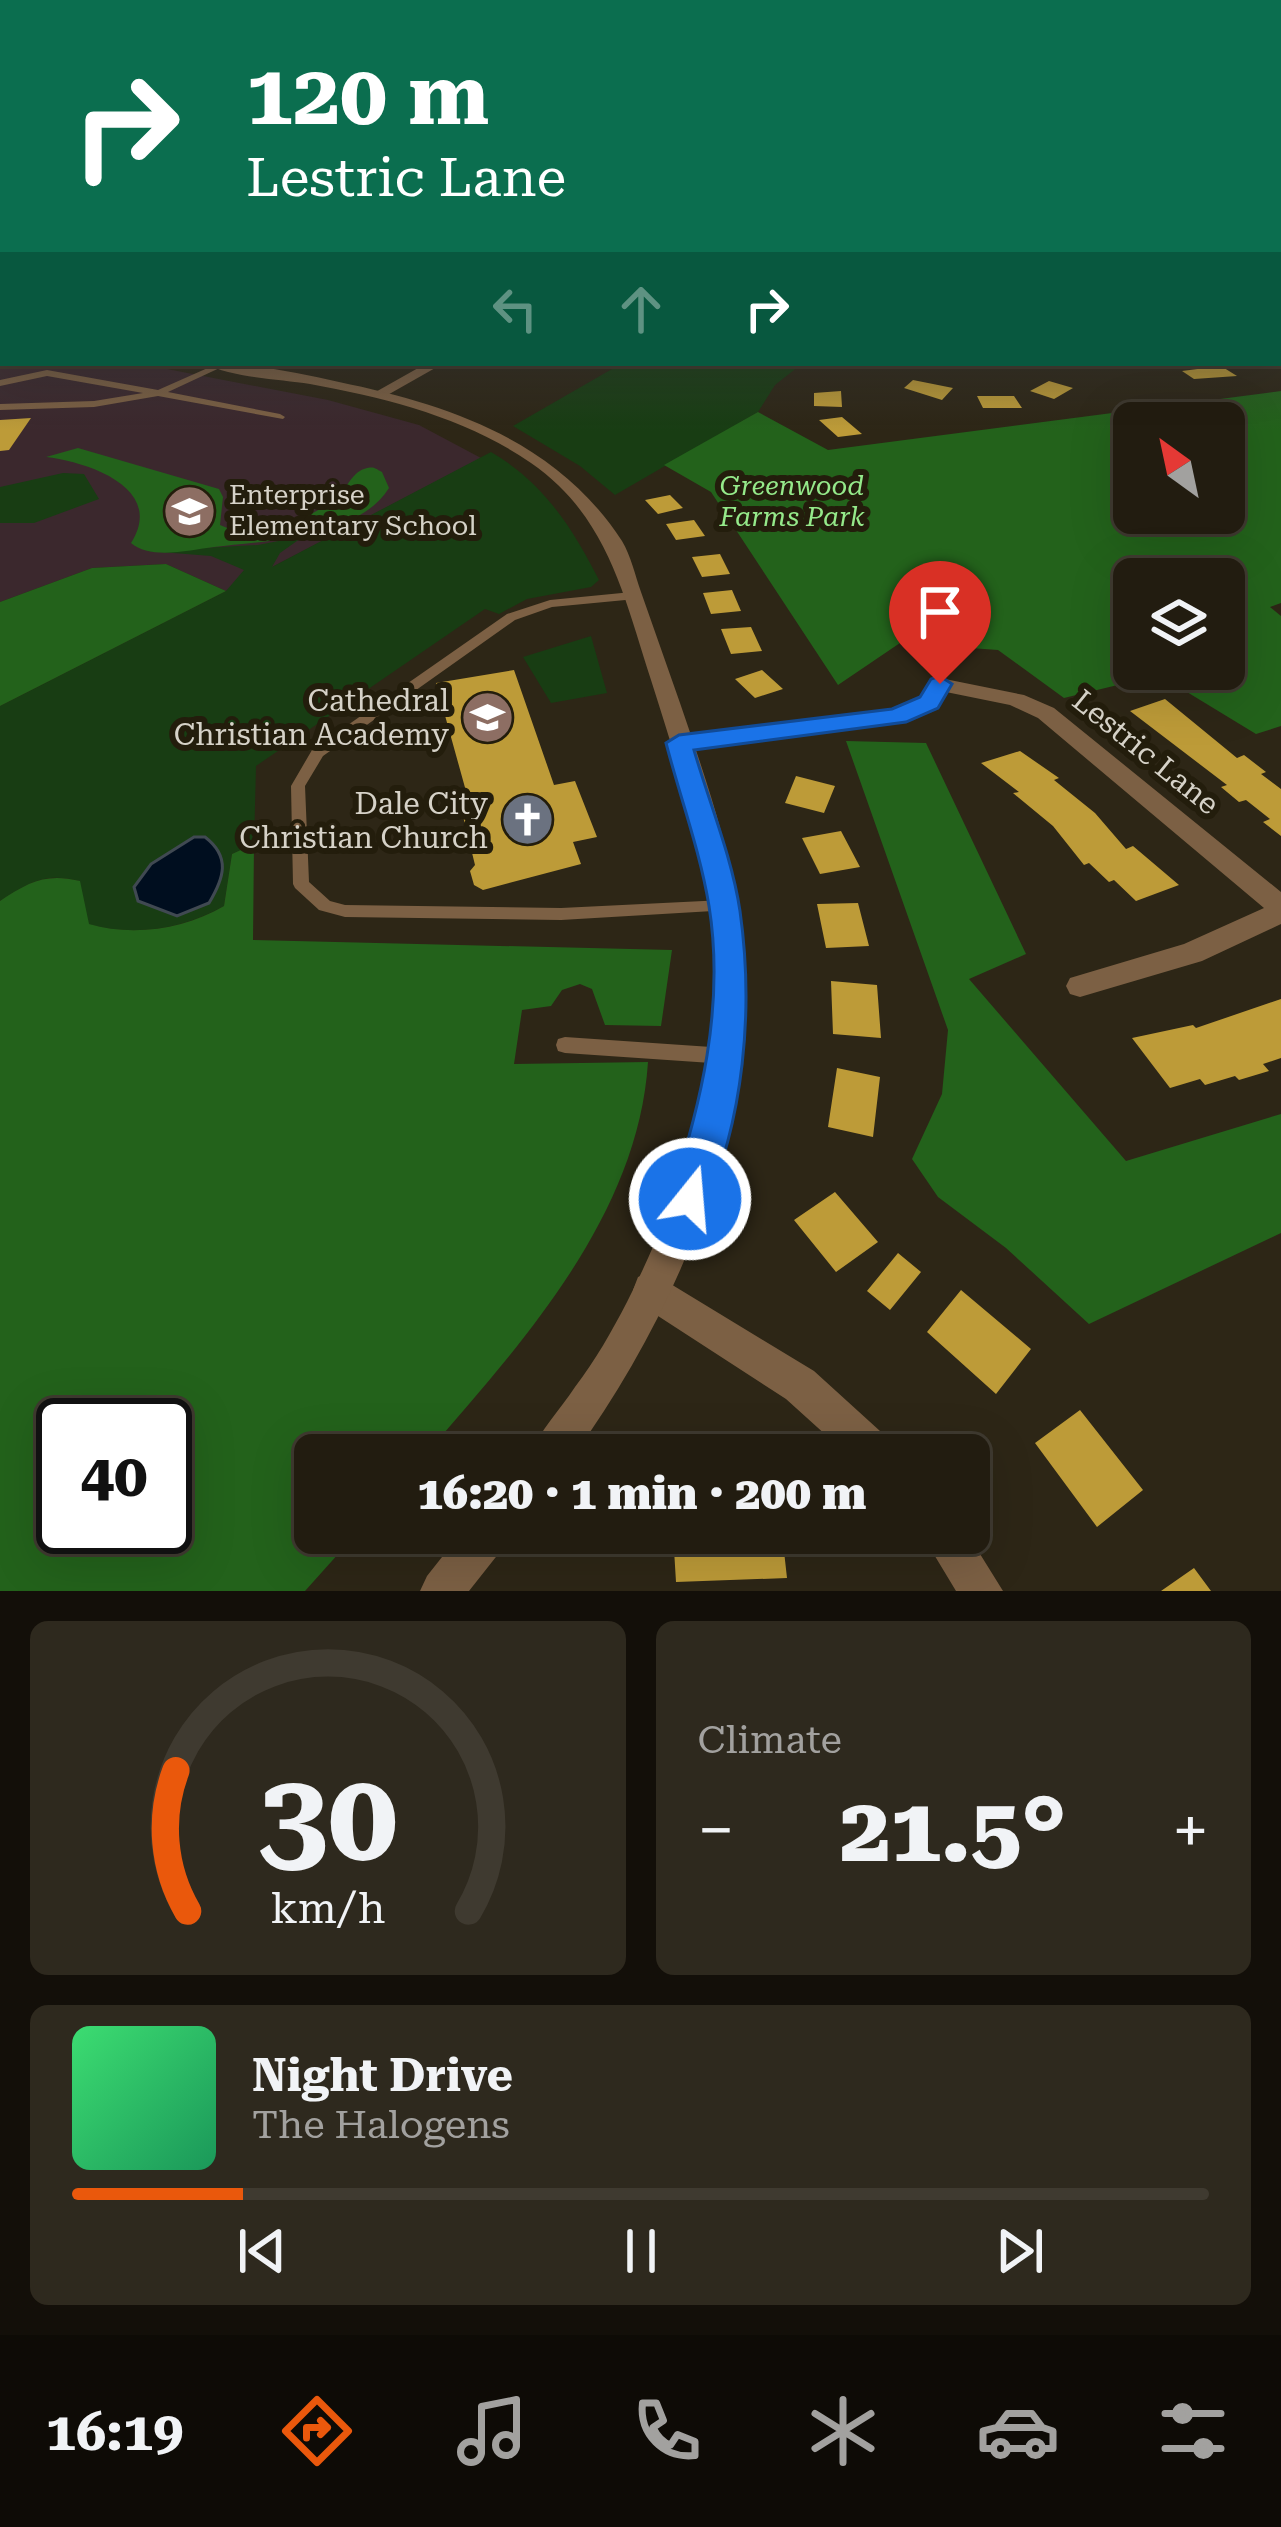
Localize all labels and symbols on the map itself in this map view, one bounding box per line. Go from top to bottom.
north arrow [1113,402,1245,534]
park label: Greenwood Farms Park [718,470,865,533]
place label: Enterprise Elementary School [229,479,477,542]
school or university icon: Enterprise Elementary School [162,483,218,539]
pin [889,561,991,684]
street label: Lestric Lane [1066,682,1226,822]
place label: Cathedral Christian Academy [174,683,449,752]
school or university icon: Cathedral Christian Academy [460,689,516,745]
place label: Dale City Christian Church [239,786,488,855]
church icon: Dale City Christian Church [499,792,555,848]
position arrow [627,1136,753,1262]
speed limit sign: 40 [36,1398,192,1554]

